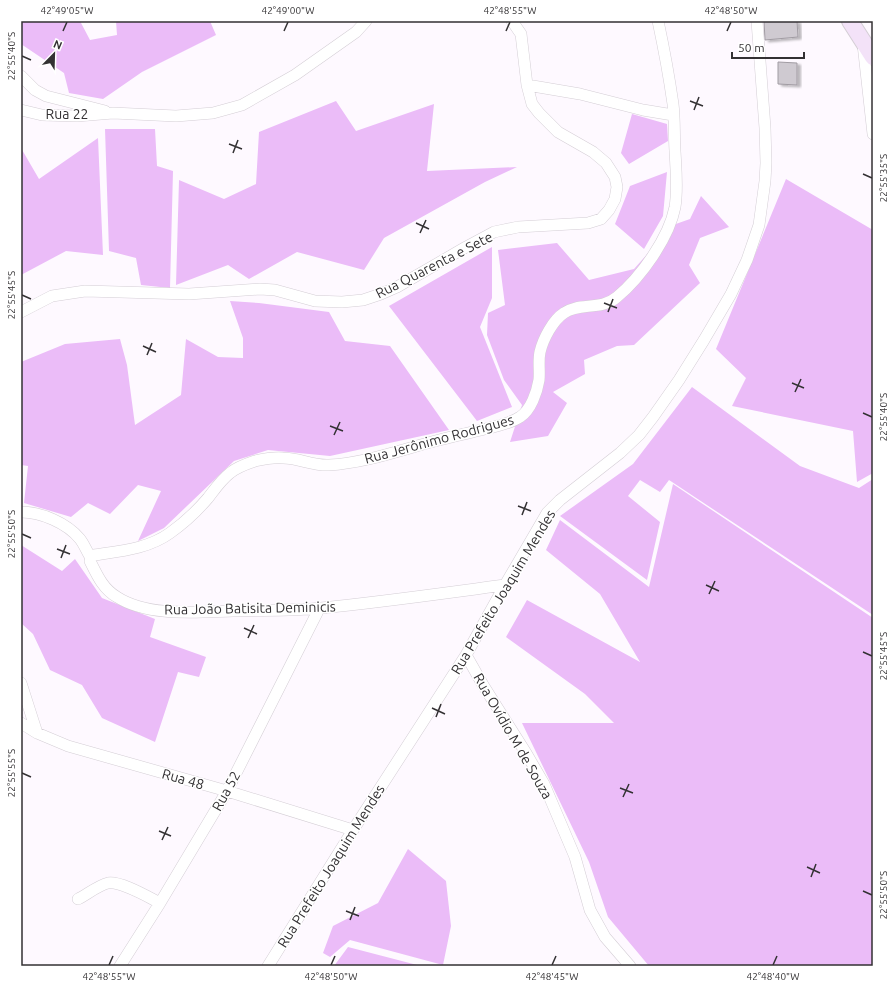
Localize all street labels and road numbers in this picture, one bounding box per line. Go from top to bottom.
street label: Rua 22 [46,106,88,122]
street label: Rua Quarenta e Sete [373,229,495,301]
street label: Rua Jerônimo Rodrigues [363,411,515,467]
street label: Rua Prefeito Joaquim Mendes [448,507,558,677]
street label: Rua João Batisita Deminicis [164,599,336,617]
street label: Rua Ovídio M de Souza [470,670,556,802]
street label: Rua 48 [160,765,206,793]
street label: Rua 52 [209,768,243,814]
street label: Rua Prefeito Joaquim Mendes [274,782,388,950]

